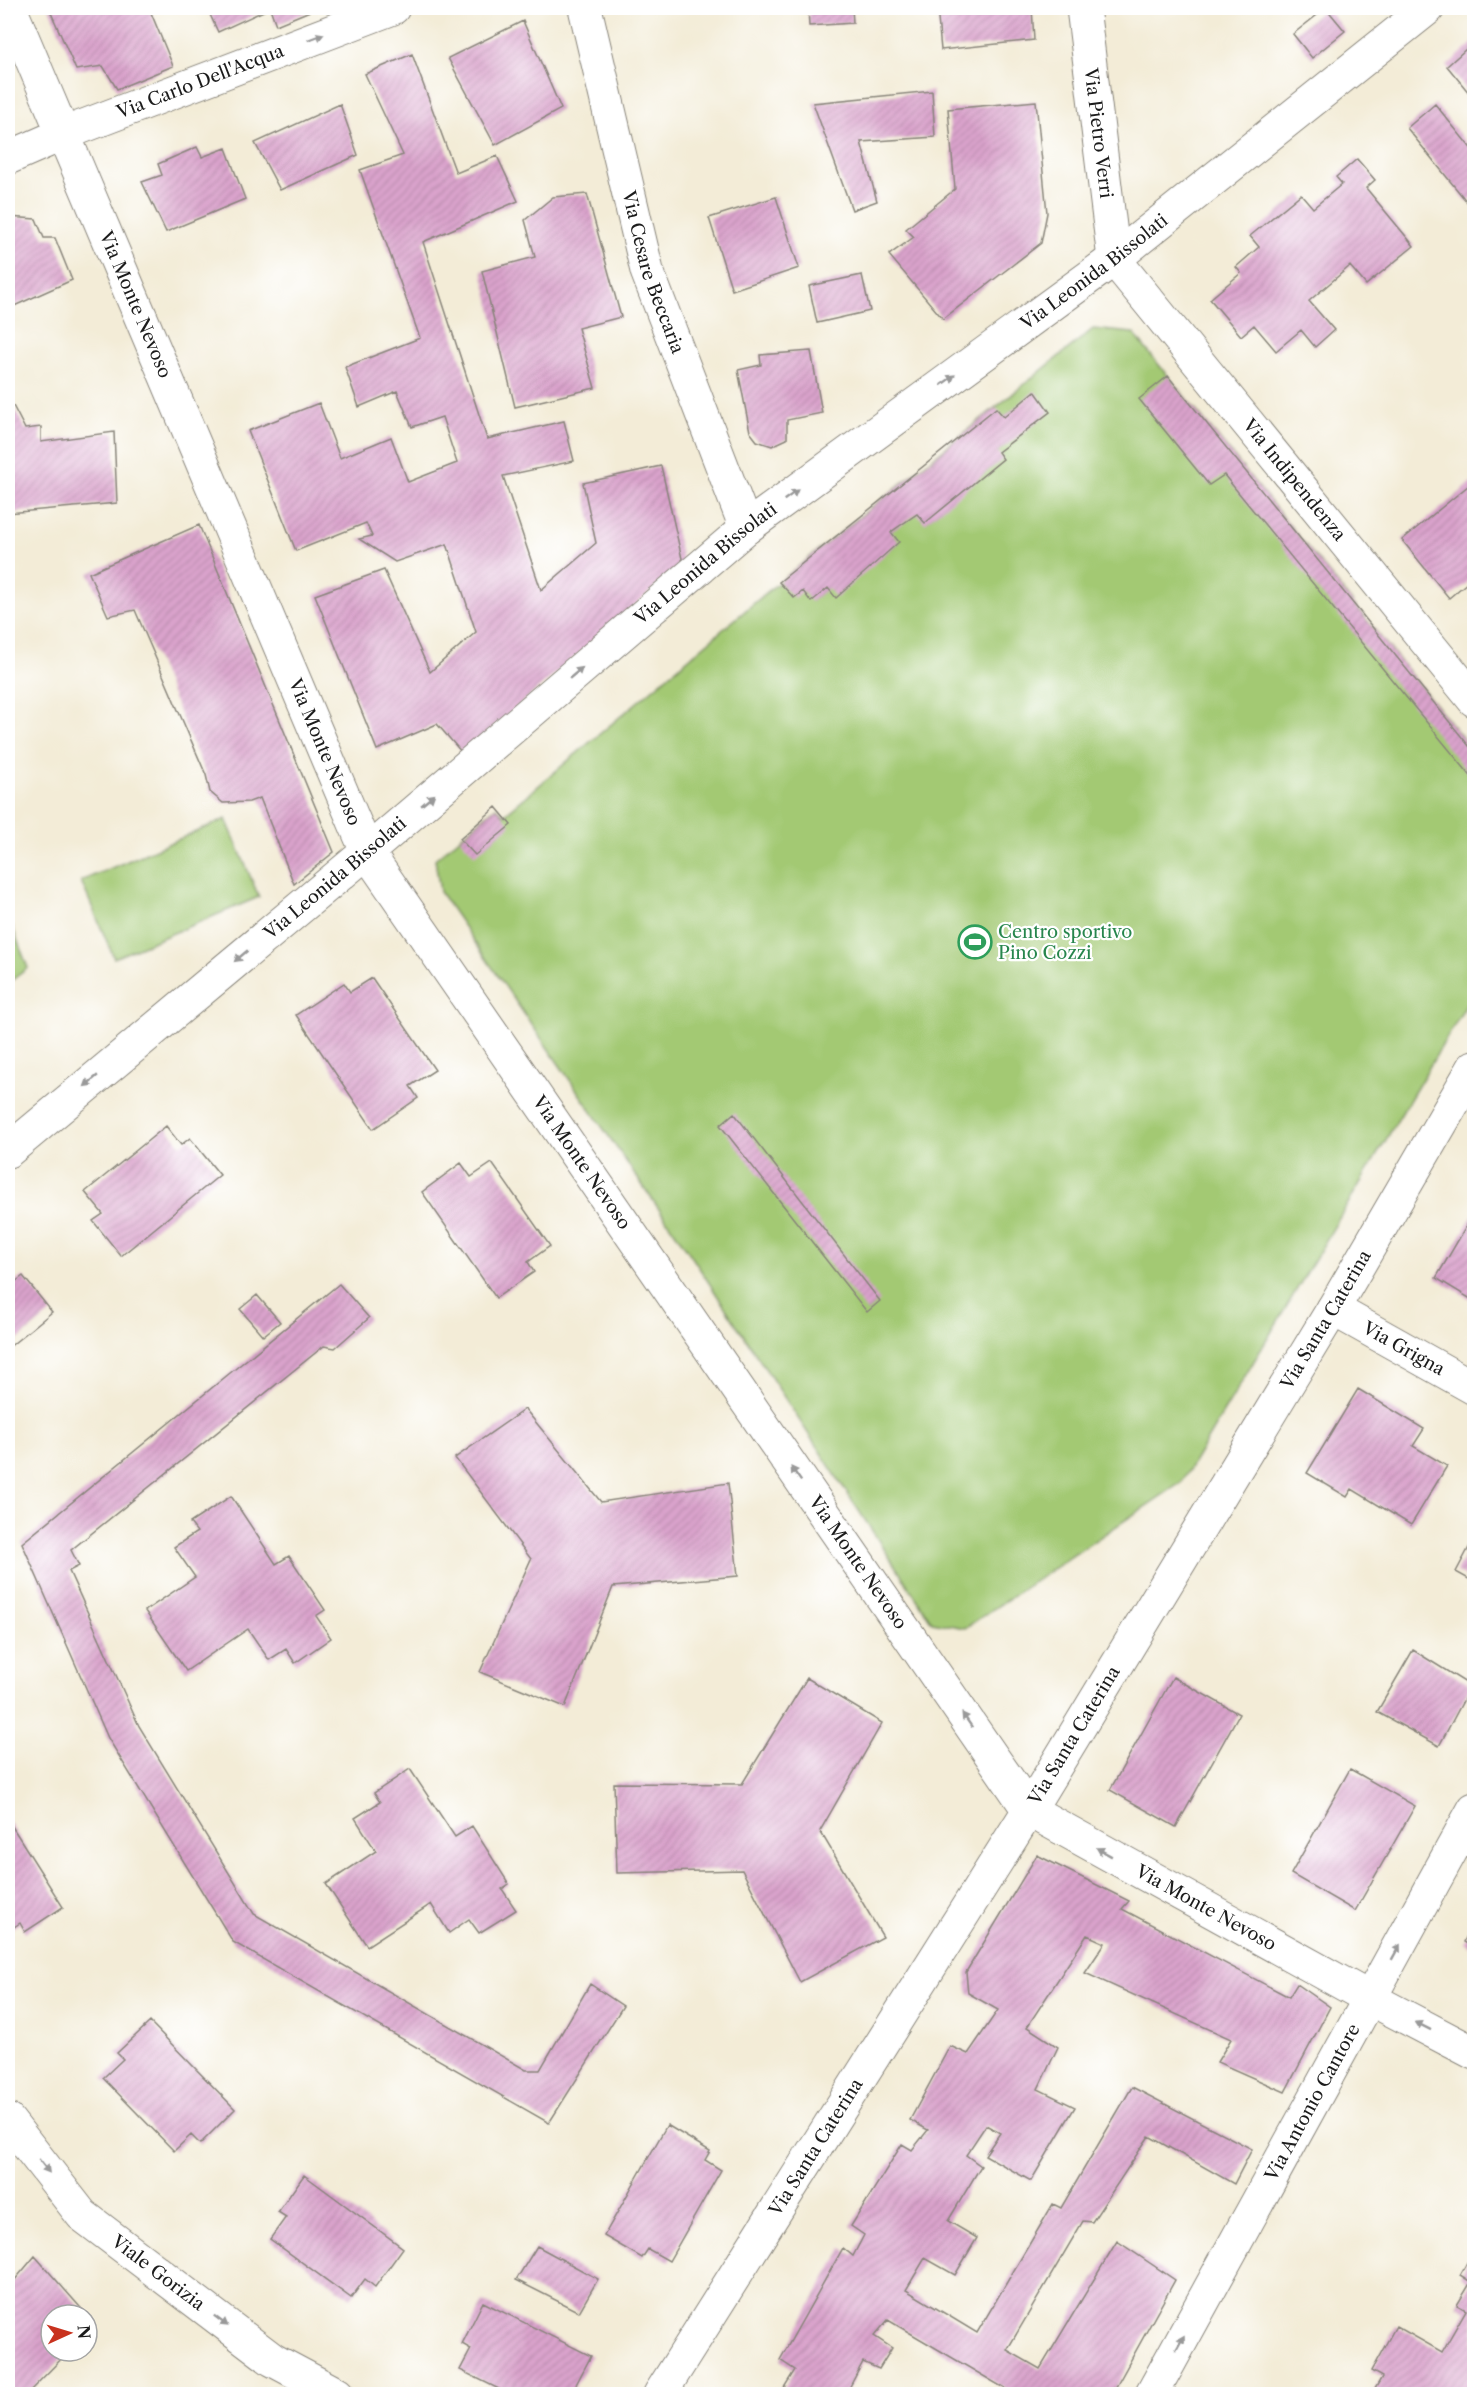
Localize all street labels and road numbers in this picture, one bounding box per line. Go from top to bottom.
street label: Via Carlo Dell'Acqua [113,40,287,124]
street label: Via Pietro Verri [1079,66,1117,200]
street label: Via Cesare Beccaria [617,188,689,357]
street label: Via Leonida Bissolati [1015,209,1173,335]
street label: Via Monte Nevoso [94,227,176,381]
street label: Via Indipendenza [1237,414,1351,546]
street label: Via Leonida Bissolati [629,498,782,630]
street label: Via Monte Nevoso [284,675,366,829]
street label: Via Leonida Bissolati [259,812,411,945]
street label: Via Monte Nevoso [527,1091,635,1234]
street label: Via Santa Caterina [1275,1246,1376,1394]
street label: Via Grigna [1358,1316,1449,1381]
street label: Via Monte Nevoso [804,1491,912,1633]
street label: Via Santa Caterina [1023,1662,1125,1810]
street label: Via Monte Nevoso [1131,1860,1280,1955]
street label: Via Antonio Cantore [1260,2020,1365,2186]
street label: Via Santa Caterina [764,2074,868,2221]
street label: Viale Gorizia [106,2230,209,2315]

